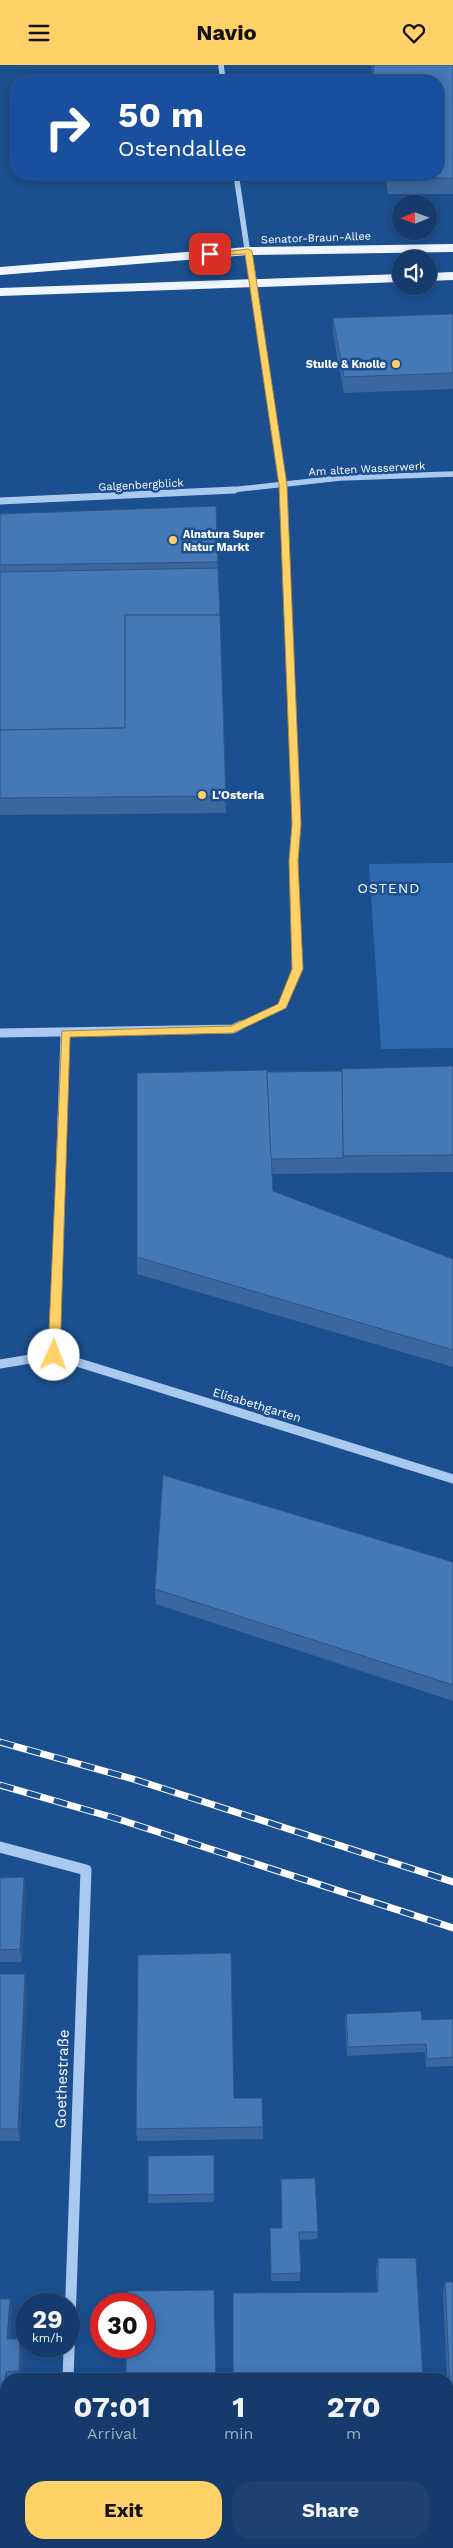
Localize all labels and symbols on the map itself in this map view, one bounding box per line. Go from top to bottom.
north arrow [392,195,438,240]
street label: Senator-Braun-Allee [261,230,371,246]
pin [189,233,231,275]
place label: Stulle & Knolle [306,358,386,371]
marker: Stulle & Knolle [390,358,402,370]
street label: Am alten Wasserwerk [308,459,426,479]
street label: Galgenbergblick [98,476,184,494]
place label: Alnatura Super Natur Markt [183,528,265,554]
marker: Alnatura Super Natur Markt [167,534,179,546]
place label: L'Osteria [212,788,264,802]
marker: L'Osteria [196,789,208,801]
district label: OSTEND [358,880,420,896]
position arrow [27,1328,79,1380]
street label: Elisabethgarten [211,1385,303,1425]
street label: Goethestraße [51,2029,73,2129]
speed limit sign: 30 [90,2293,155,2358]

